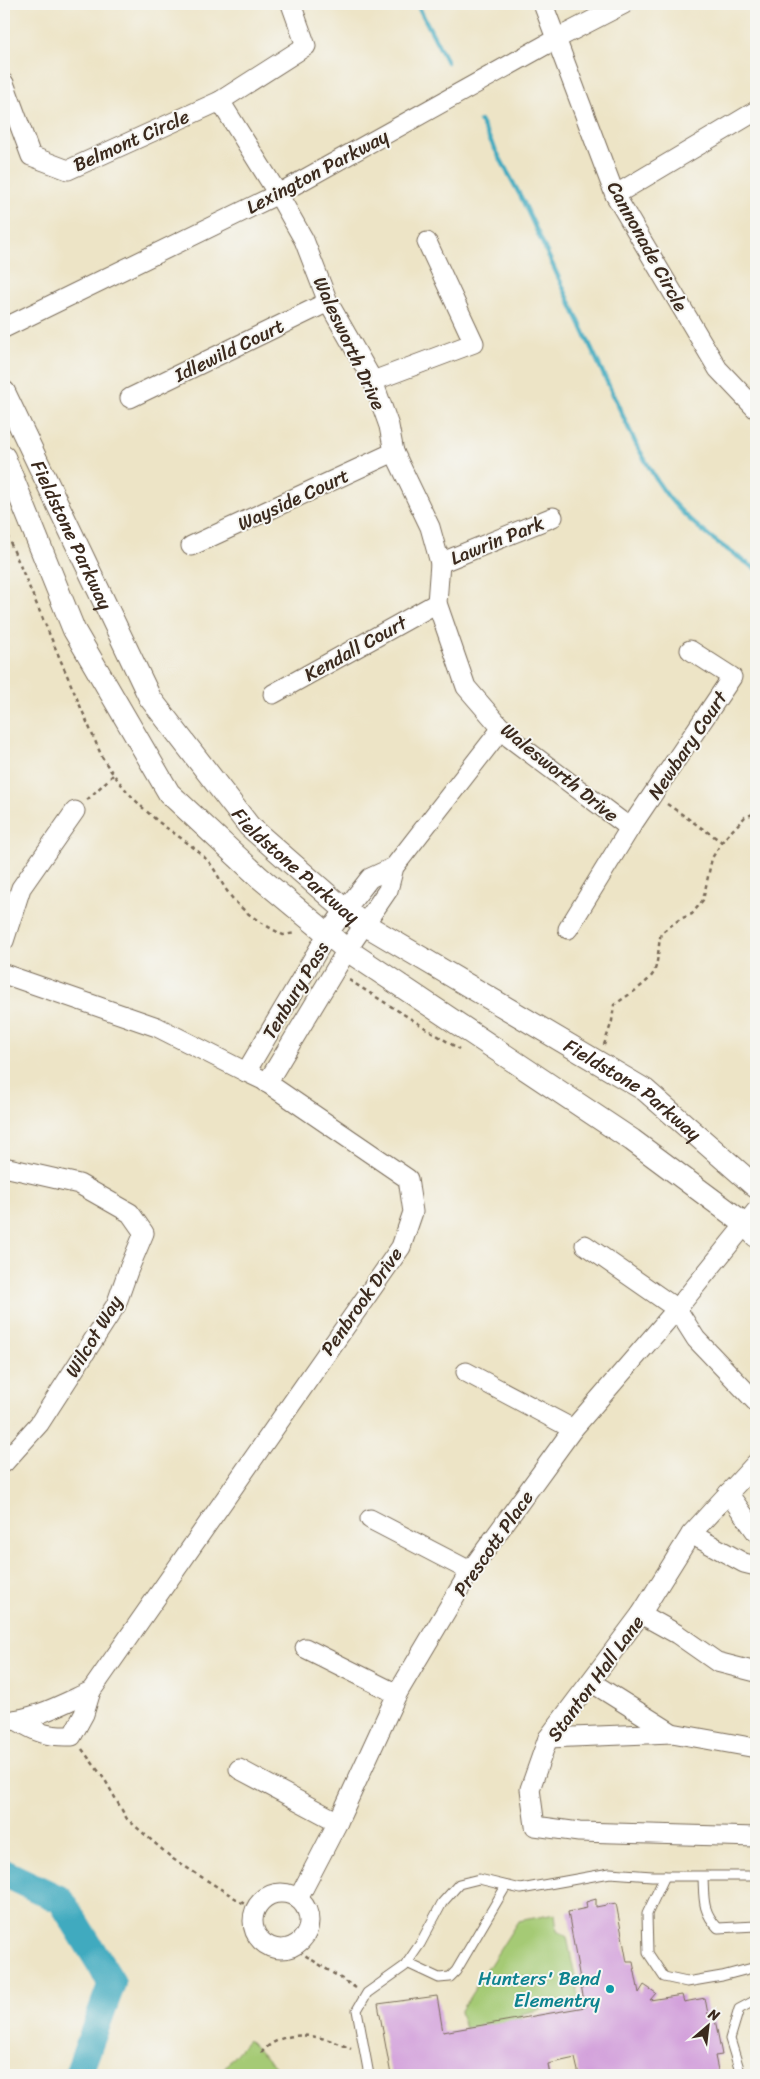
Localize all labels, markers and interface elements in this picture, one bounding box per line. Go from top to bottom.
street label: Belmont Circle [68,100,195,181]
street label: Lexington Parkway [240,120,395,223]
street label: Cannonade Circle [598,175,697,318]
street label: Walesworth Drive [304,271,395,416]
street label: Idlewild Court [168,310,290,392]
street label: Fieldstone Parkway [22,454,122,616]
street label: Wayside Court [232,459,355,540]
street label: Lawrin Park [445,507,549,574]
street label: Kendall Court [297,606,414,690]
street label: Newbary Court [639,683,737,806]
street label: Walesworth Drive [493,714,626,831]
street label: Fieldstone Parkway [223,800,367,933]
street label: Tenbury Pass [253,935,338,1046]
street label: Fieldstone Parkway [557,1030,709,1150]
street label: Penbrook Drive [312,1240,411,1363]
street label: Wilcot Way [56,1289,131,1384]
street label: Prescott Place [445,1483,542,1603]
street label: Stanton Hall Lane [538,1608,653,1749]
place label: Hunters' Bend Elementry [478,1962,602,2017]
marker: Hunters' Bend Elementry [604,1983,616,1995]
text: N [703,2001,724,2028]
north arrow [682,2002,732,2052]

